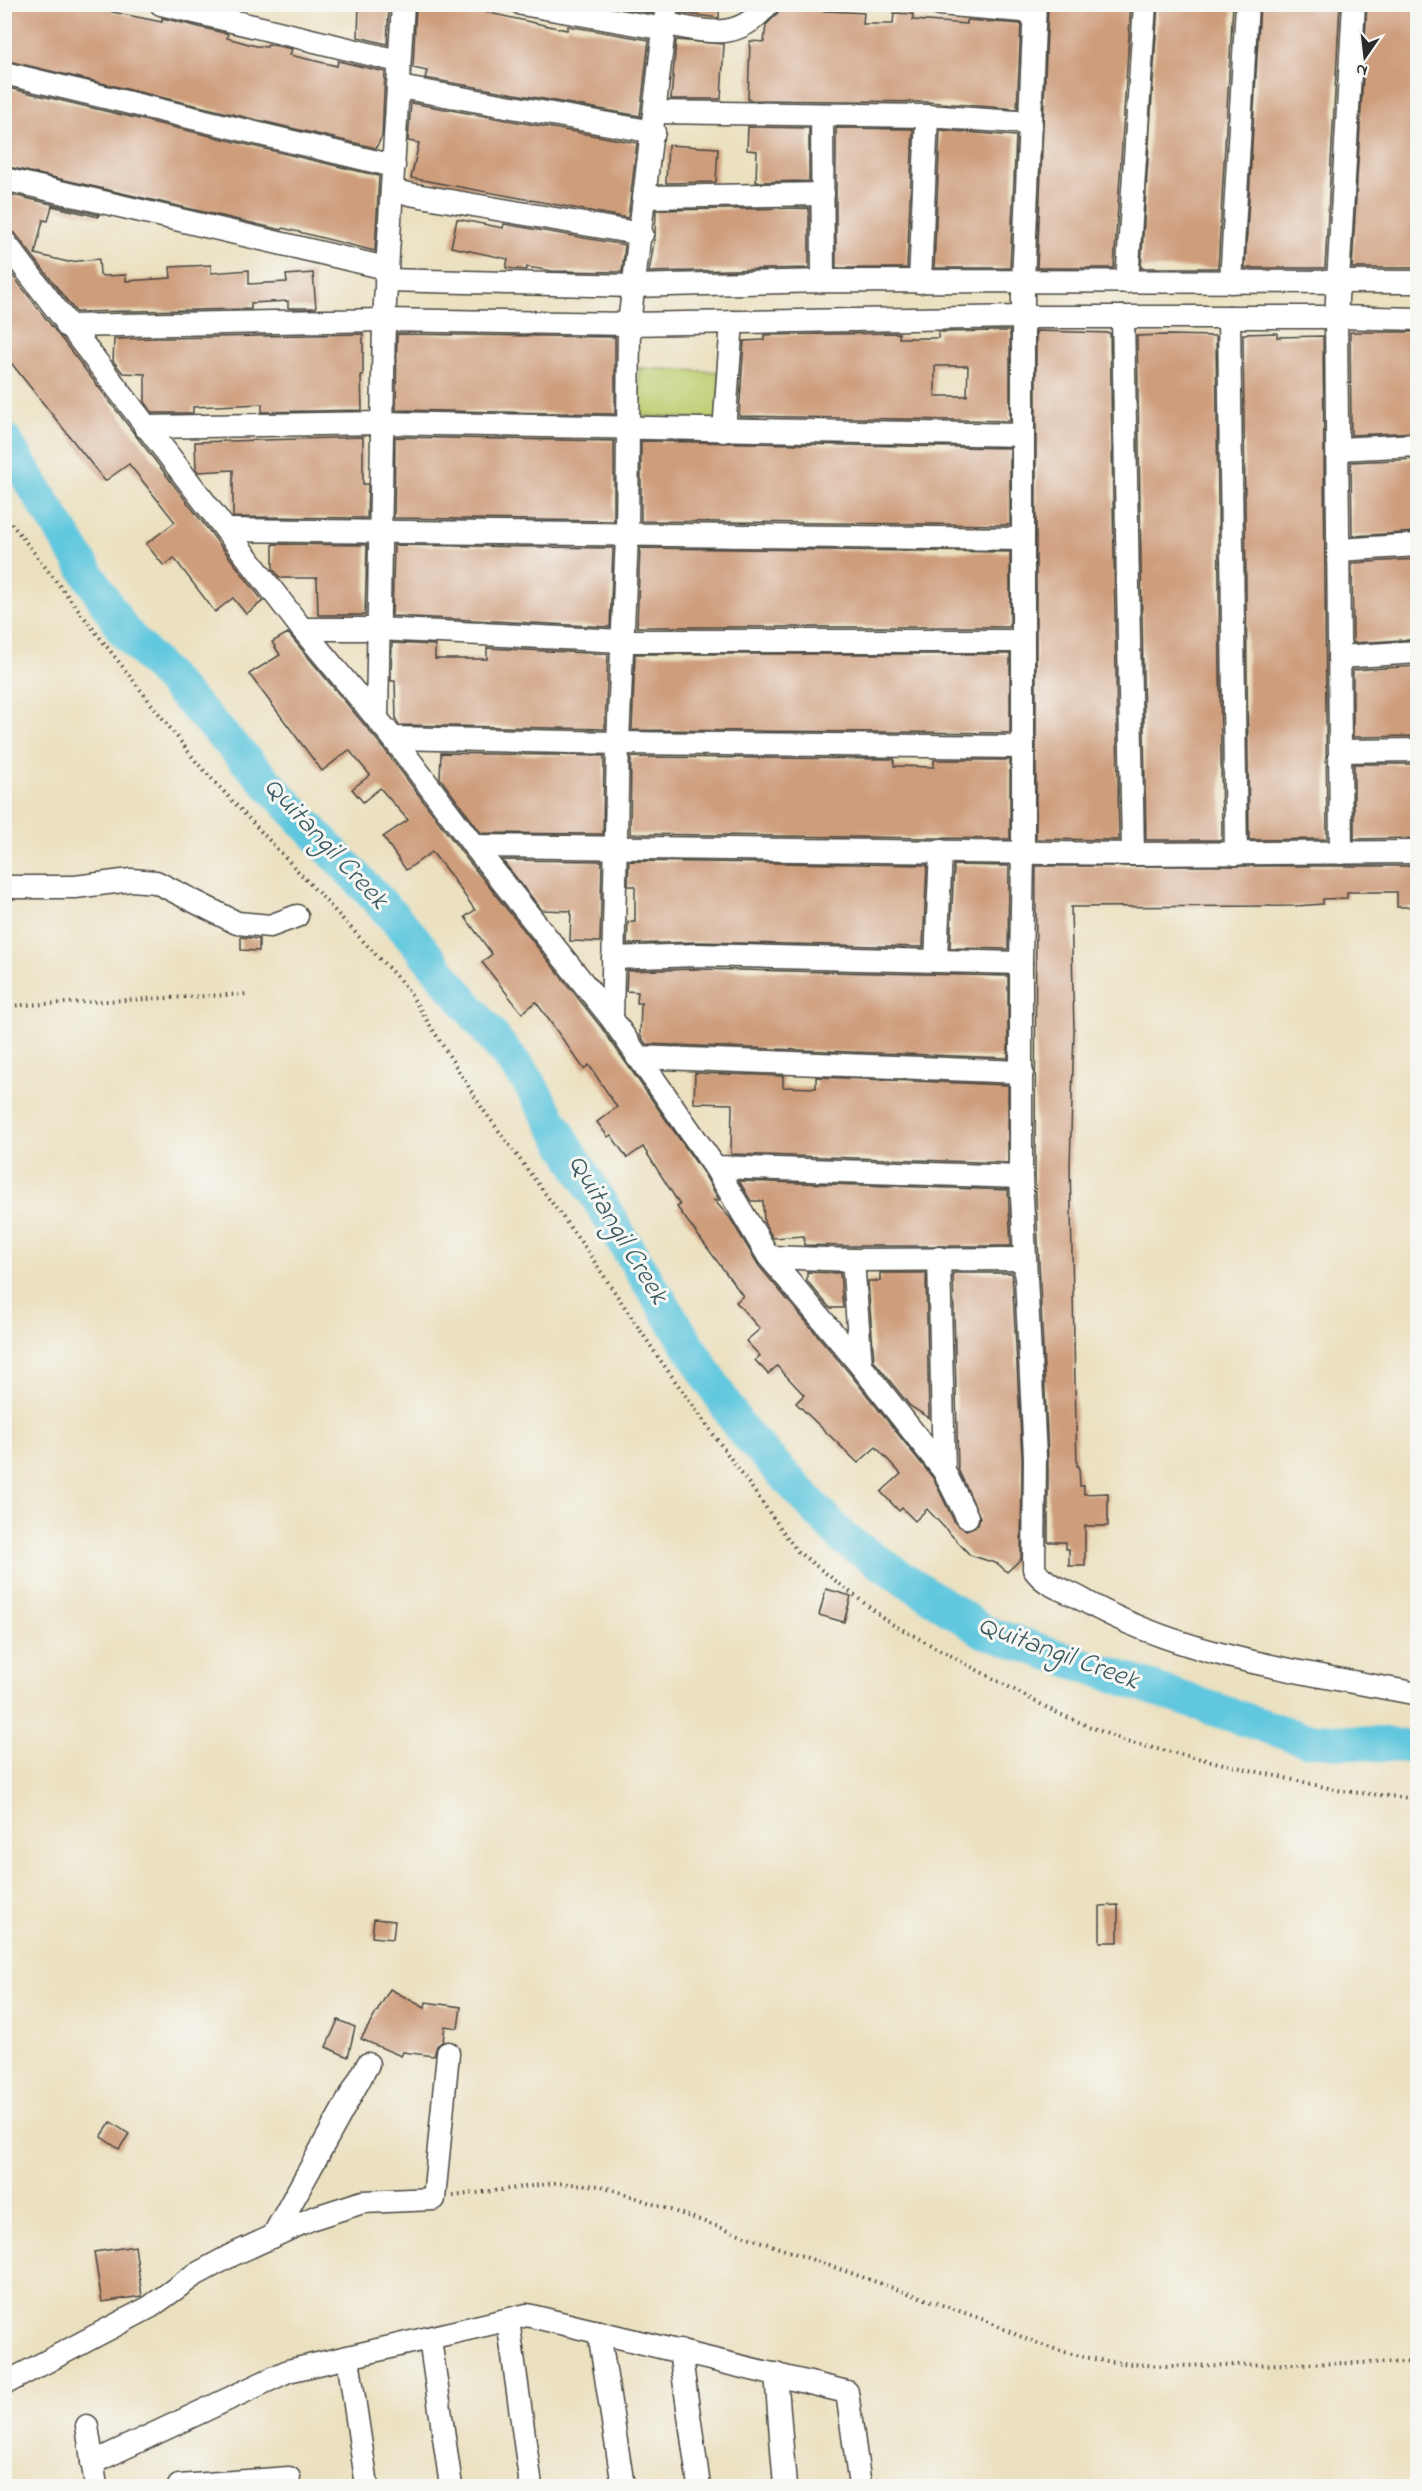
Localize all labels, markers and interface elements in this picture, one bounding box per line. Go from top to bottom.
north arrow [1335,27,1395,87]
text: N [1354,57,1370,83]
water label: Quitangil Creek [253,769,398,921]
water label: Quitangil Creek [556,1147,679,1314]
water label: Quitangil Creek [972,1606,1146,1703]

